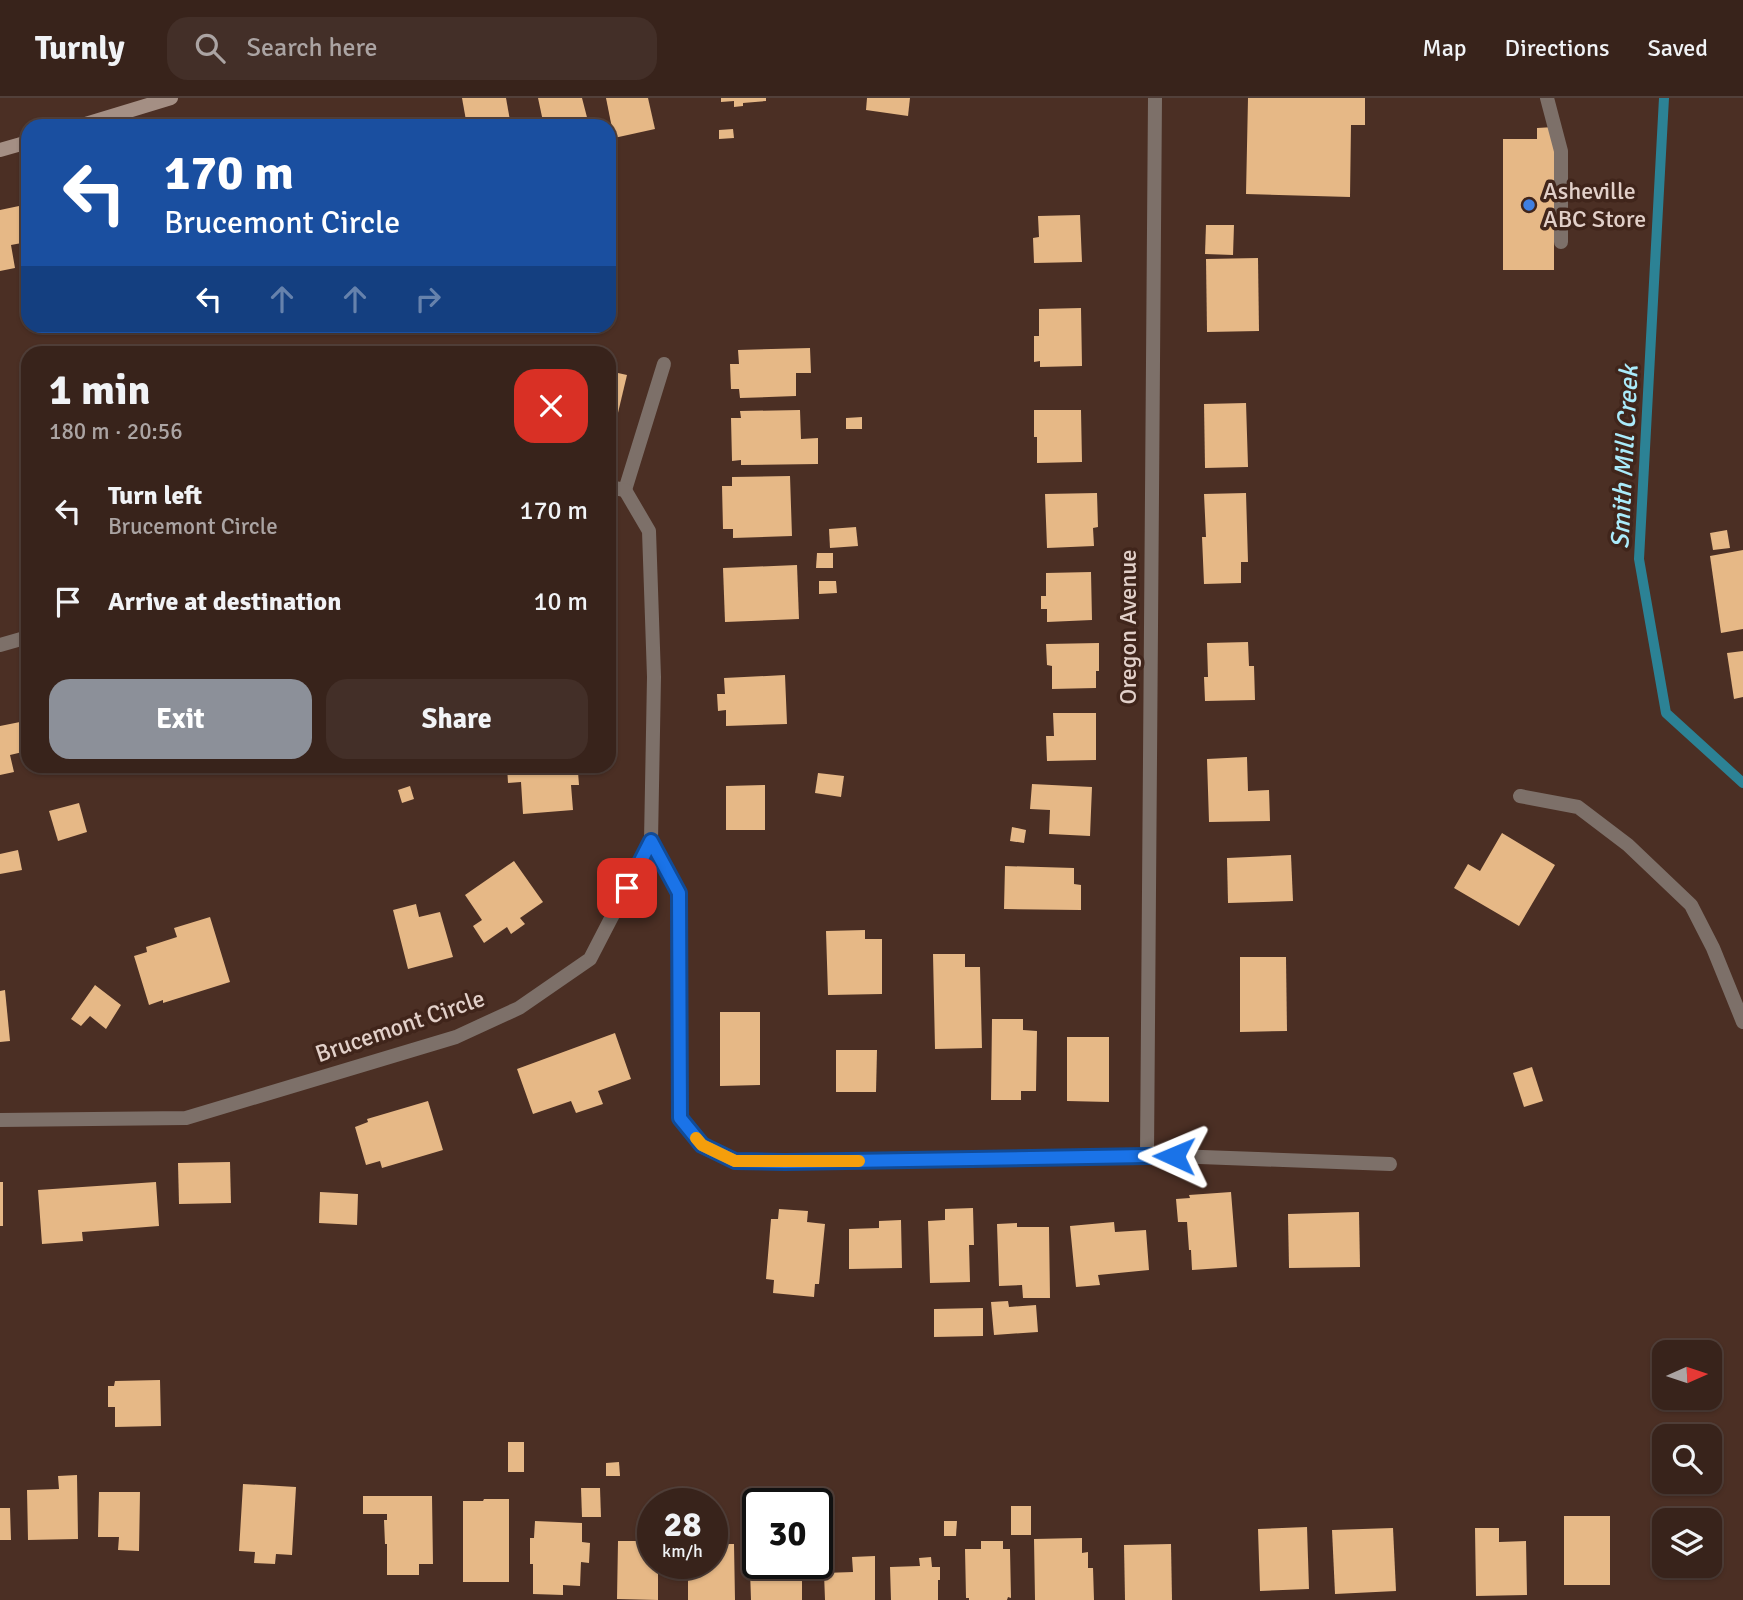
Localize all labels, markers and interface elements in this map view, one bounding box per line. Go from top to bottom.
search box [167,17,657,80]
text: Turnly [35,28,125,69]
icon: search [191,29,229,67]
text: Search here [247,32,378,64]
text: Map [1422,33,1467,63]
text: Directions [1505,33,1610,63]
text: Saved [1648,33,1708,63]
text: 170 m [164,143,294,203]
icon: left [49,147,140,238]
place label: Asheville ABC Store [1543,176,1646,234]
marker: Asheville ABC Store [1521,197,1537,213]
text: Brucemont Circle [164,203,400,242]
icon: left [190,280,228,318]
icon: ahead [263,280,301,318]
icon: ahead [336,280,374,318]
icon: right [409,280,447,318]
water label: Smith Mill Creek [1604,363,1646,550]
text: 1 min [49,365,150,416]
button: close [514,369,588,443]
text: 180 m · 20:56 [49,417,183,446]
text: Turn left [108,480,202,512]
icon: left [49,492,87,530]
text: 170 m [519,495,588,527]
text: Brucemont Circle [108,512,278,541]
street label: Oregon Avenue [1113,550,1143,704]
icon: arrive [49,583,87,621]
text: Arrive at destination [108,586,341,618]
text: 10 m [533,586,588,618]
button: Exit [49,679,312,759]
button: Share [326,679,588,759]
pin [597,858,657,918]
icon: arrive [608,869,646,907]
street label: Brucemont Circle [311,983,489,1069]
position arrow [1137,1119,1211,1193]
north arrow [1652,1340,1722,1410]
map controls [1652,1340,1722,1578]
button: search [1652,1424,1722,1494]
speed limit sign: 30 [742,1488,833,1579]
text: 28 [664,1503,701,1546]
button: layers [1652,1508,1722,1578]
text: km/h [662,1540,703,1562]

